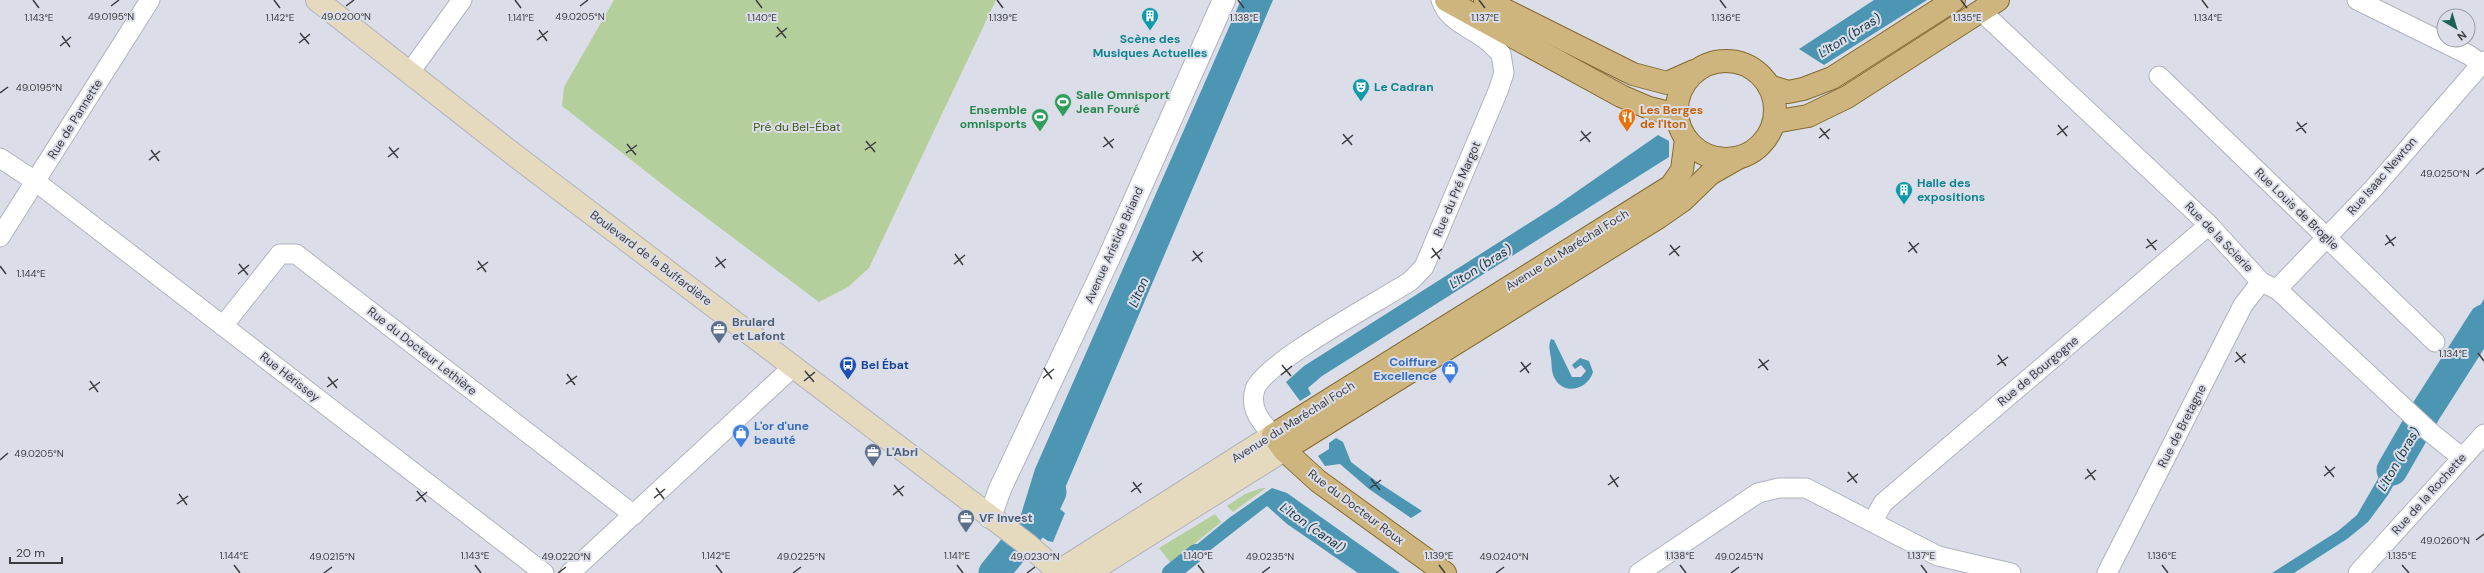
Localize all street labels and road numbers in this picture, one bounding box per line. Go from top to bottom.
street label: Rue de Pannette [44,76,106,162]
street label: Rue Isaac Newton [2344,133,2420,218]
street label: Rue du Pré Margot [1430,139,1484,239]
street label: Rue Louis de Broglie [2251,165,2343,253]
street label: Avenue Aristide Briand [1081,184,1147,306]
street label: Rue de la Scierie [2181,198,2257,276]
street label: Avenue du Maréchal Foch [1502,205,1632,295]
street label: Boulevard de la Buffardière [587,207,715,309]
street label: Rue du Docteur Lethière [364,303,480,399]
street label: Rue de Bourgogne [1994,332,2082,410]
street label: Rue Hérissey [257,349,323,406]
street label: Avenue du Maréchal Foch [1228,377,1358,467]
street label: Rue de Bretagne [2154,382,2210,470]
street label: Rue de la Rochette [2388,450,2470,538]
street label: Rue du Docteur Roux [1305,466,1407,548]

